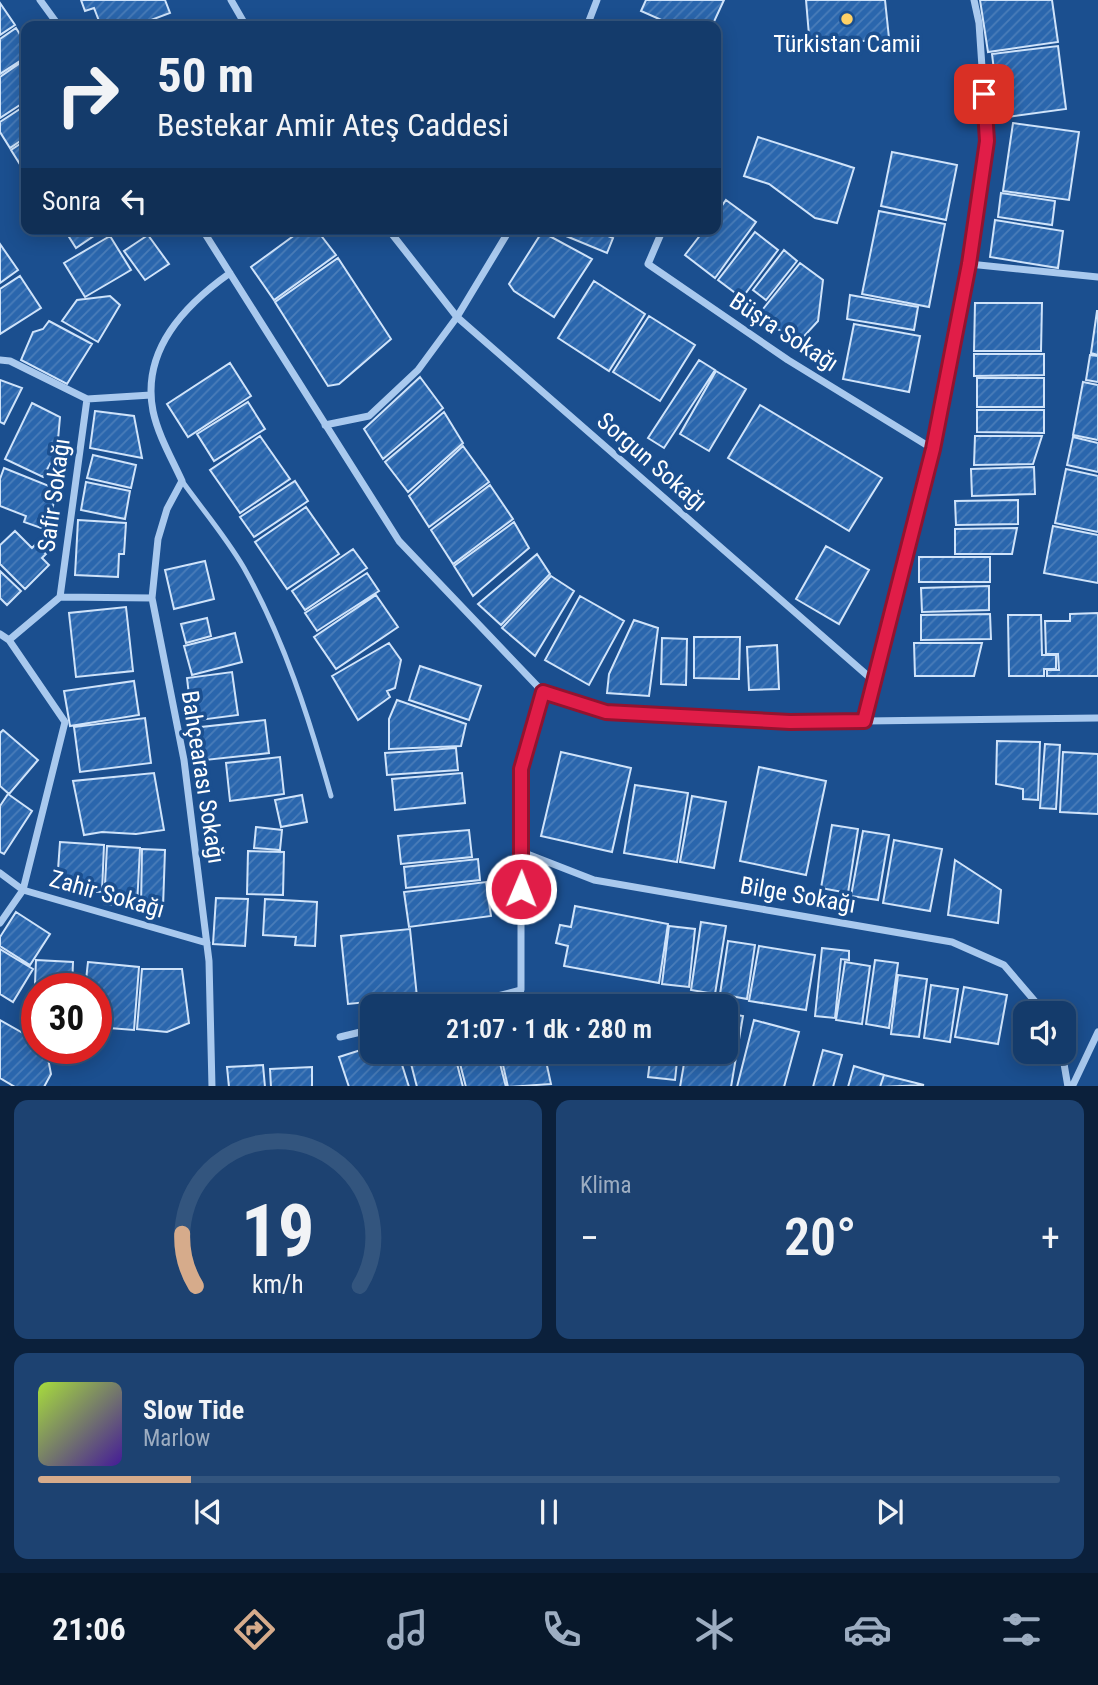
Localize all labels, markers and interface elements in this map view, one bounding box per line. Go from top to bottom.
marker: Türkistan Camii [839,11,855,27]
place label: Türkistan Camii [773,30,921,58]
text: 50 m [157,47,254,104]
icon: right [42,49,133,140]
pin [954,64,1014,124]
icon: arrive [965,75,1003,113]
text: Bestekar Amir Ateş Caddesi [157,106,509,144]
icon: left [115,182,153,220]
text: Sonra [42,186,101,216]
street label: Büşra Sokağı [724,287,844,377]
street label: Sorgun Sokağı [591,407,713,517]
street label: Safir Sokağı [32,437,76,553]
street label: Bahçearası Sokağı [176,689,230,865]
position arrow [484,852,558,926]
street label: Zahir Sokağı [46,864,168,924]
street label: Bilge Sokağı [738,871,858,919]
speed limit sign: 30 [21,973,112,1064]
map controls [1013,1001,1076,1064]
button: sound [1013,1001,1076,1064]
text: 21:07 · 1 dk · 280 m [446,1014,652,1044]
text: Klima [580,1172,631,1199]
text: 19 [241,1188,315,1274]
text: 20° [784,1207,856,1268]
text: − [580,1216,599,1260]
text: + [1041,1216,1060,1260]
text: km/h [252,1269,304,1298]
text: Slow Tide [143,1395,244,1425]
text: Marlow [143,1425,210,1452]
icon: previous [189,1493,227,1531]
icon: pause [530,1493,568,1531]
icon: next [871,1493,909,1531]
icon: directions [230,1605,279,1654]
icon: music [383,1605,432,1654]
icon: phone [537,1605,586,1654]
icon: climate [690,1605,739,1654]
icon: car [843,1605,892,1654]
icon: filters [997,1605,1046,1654]
text: 21:06 [52,1610,126,1648]

